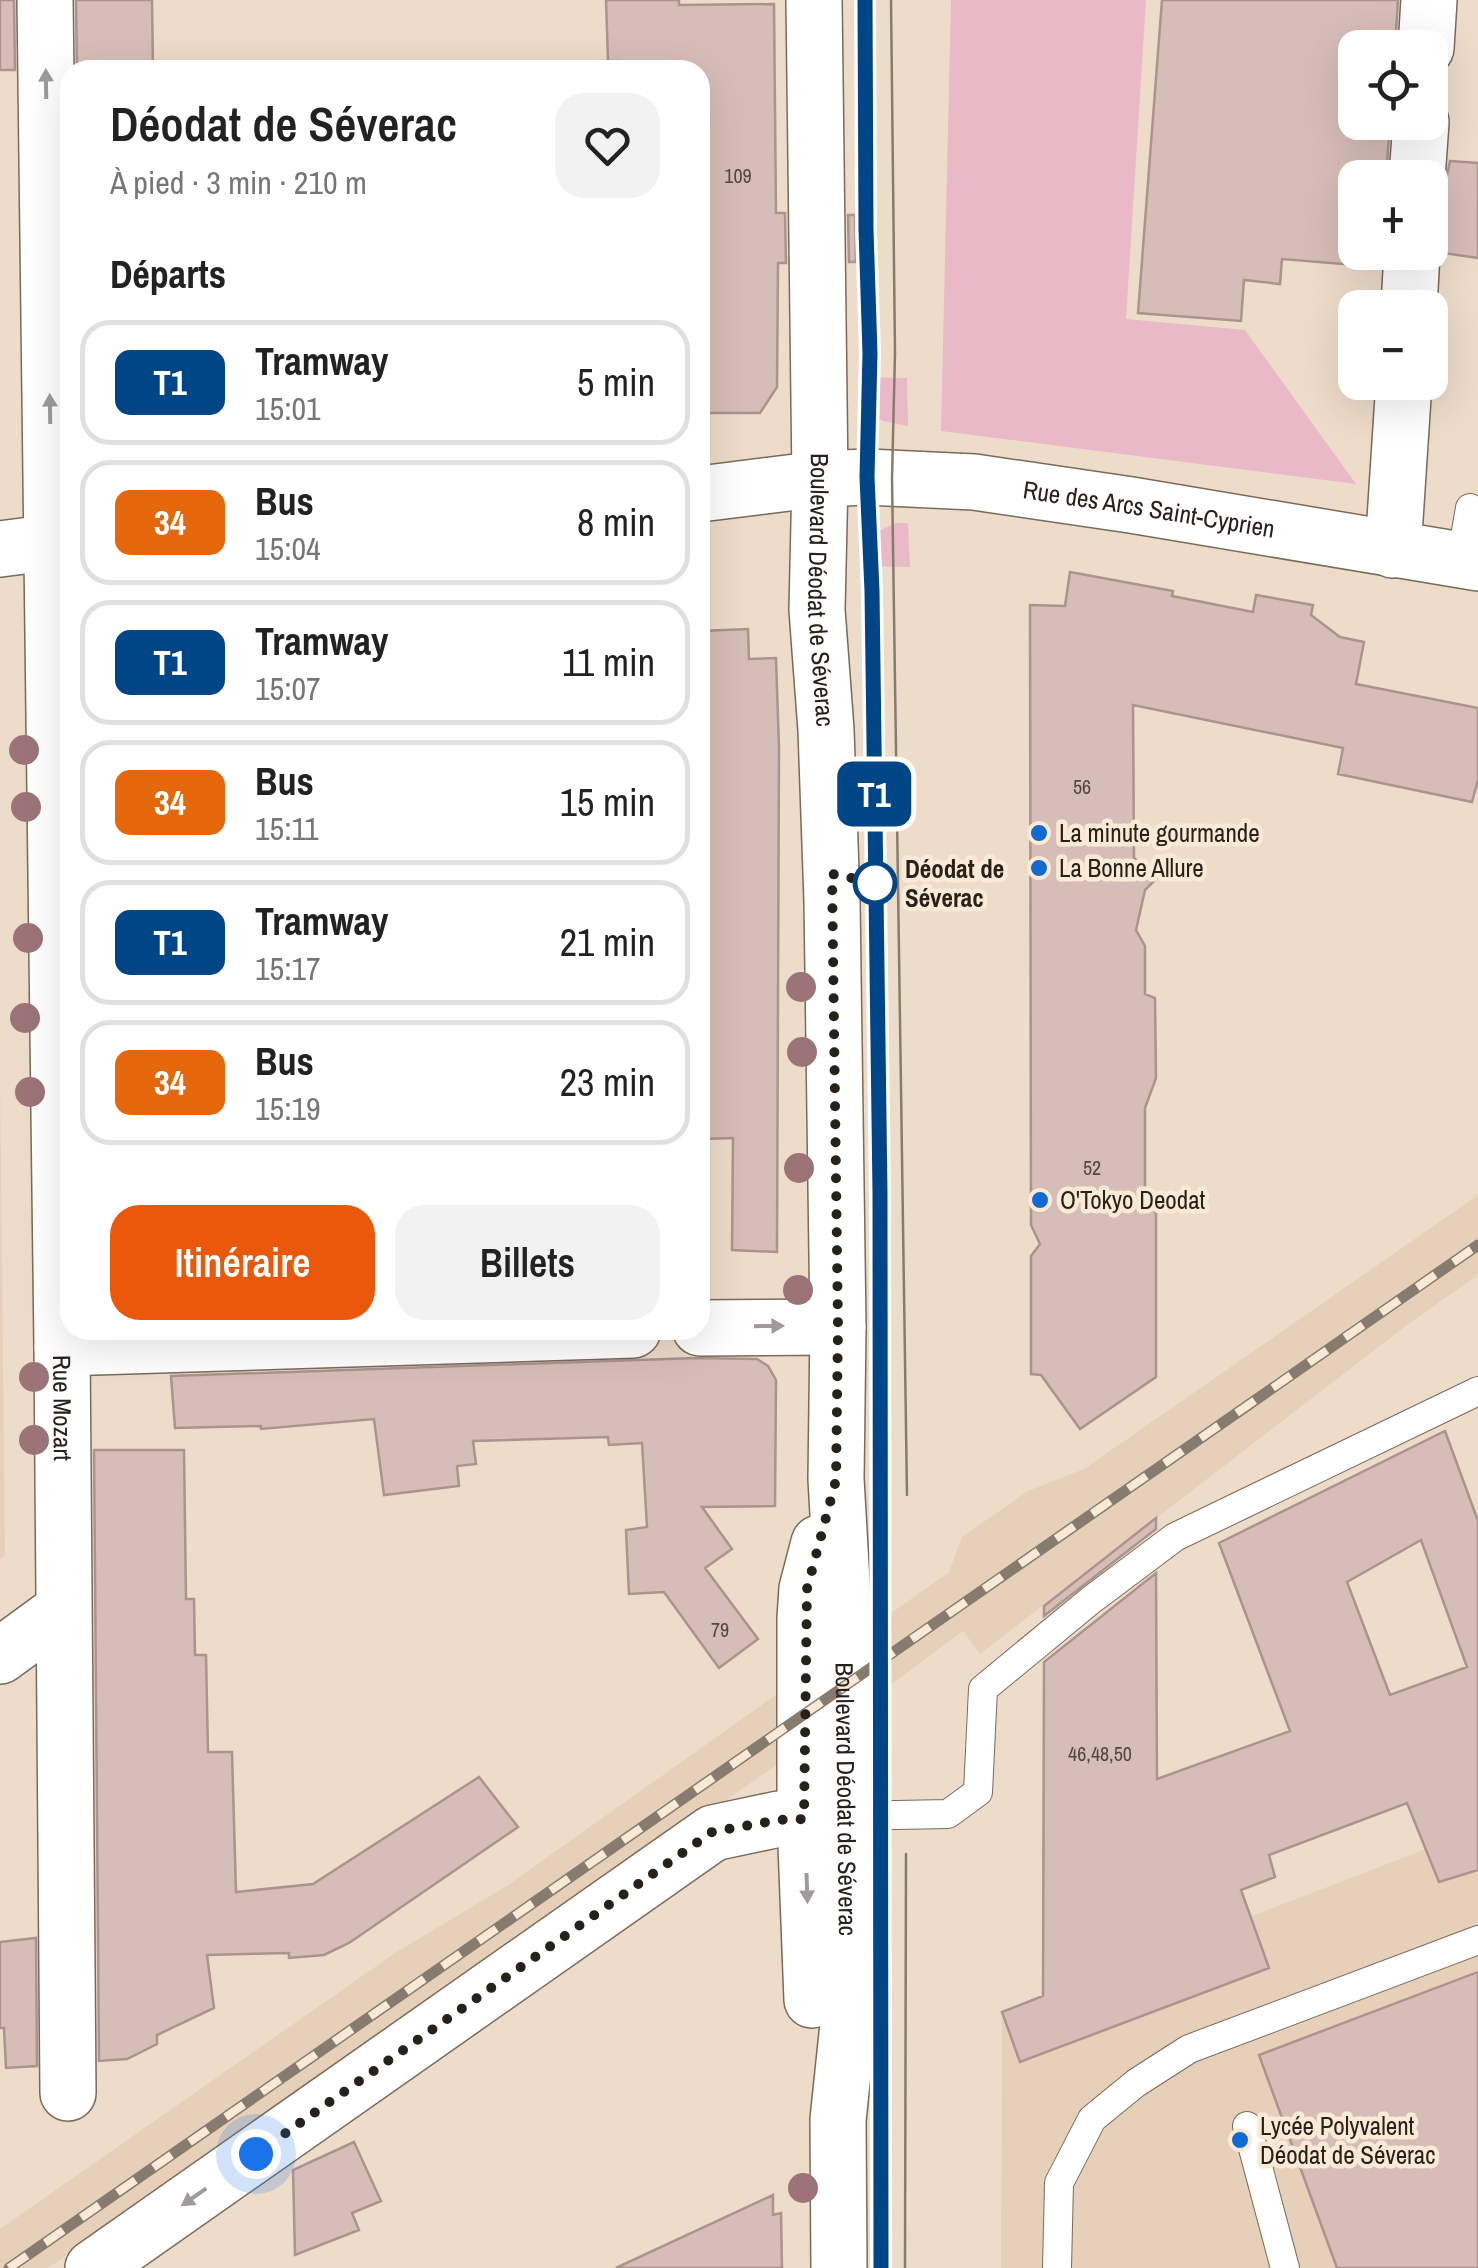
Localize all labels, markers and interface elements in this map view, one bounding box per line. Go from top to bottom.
map controls [1338,30,1448,400]
button: locate [1338,30,1448,140]
one-way arrow [37,68,53,100]
text: Déodat de Séverac [110,91,457,156]
button: heart [555,93,660,198]
button: + [1338,160,1448,270]
text: À pied · 3 min · 210 m [110,161,367,204]
house number: 109 [724,162,752,189]
text: Départs [110,249,226,300]
button: − [1338,290,1448,400]
text: Tramway [255,336,388,387]
text: 5 min [577,357,655,408]
text: T1 [153,359,187,406]
text: 15:01 [255,387,321,430]
one-way arrow [41,393,57,425]
street label: Boulevard Déodat de Séverac [800,453,843,728]
street label: Rue des Arcs Saint-Cyprien [1021,472,1277,546]
text: Bus [255,476,314,527]
text: 8 min [577,497,655,548]
text: 34 [154,499,186,546]
text: 15:04 [255,527,321,570]
text: Tramway [255,616,388,667]
text: 11 min [562,637,655,688]
text: T1 [153,639,187,686]
text: 15:07 [255,667,321,710]
text: Bus [255,756,314,807]
line badge: T1 [829,762,919,826]
text: T1 [857,771,891,818]
house number: 56 [1073,773,1091,800]
text: 15 min [560,777,655,828]
text: 34 [154,779,186,826]
text: 15:11 [255,807,319,850]
place label: La minute gourmande [1059,816,1260,850]
marker: La minute gourmande [1028,822,1050,844]
place label: La Bonne Allure [1059,851,1204,885]
place label: Déodat de Séverac [905,852,1004,915]
marker: La Bonne Allure [1028,857,1050,879]
marker: Déodat de Séverac [854,862,896,904]
text: Tramway [255,896,388,947]
text: 21 min [560,917,655,968]
text: T1 [153,919,187,966]
text: 15:17 [255,947,321,990]
text: Bus [255,1036,314,1087]
text: 23 min [560,1057,655,1108]
text: 34 [154,1059,186,1106]
text: 15:19 [255,1087,321,1130]
house number: 52 [1083,1154,1101,1181]
place label: O'Tokyo Deodat [1060,1183,1206,1217]
marker: O'Tokyo Deodat [1029,1189,1051,1211]
button: Itinéraire [110,1205,375,1320]
button: Billets [395,1205,660,1320]
one-way arrow [754,1317,786,1333]
street label: Rue Mozart [45,1355,80,1461]
house number: 79 [711,1616,729,1643]
street label: Boulevard Déodat de Séverac [828,1662,865,1936]
house number: 46,48,50 [1068,1740,1132,1767]
one-way arrow [800,1873,816,1904]
place label: Lycée Polyvalent Déodat de Séverac [1260,2109,1436,2172]
your location [231,2129,281,2179]
marker: Lycée Polyvalent Déodat de Séverac [1229,2129,1251,2151]
one-way arrow [180,2187,207,2206]

